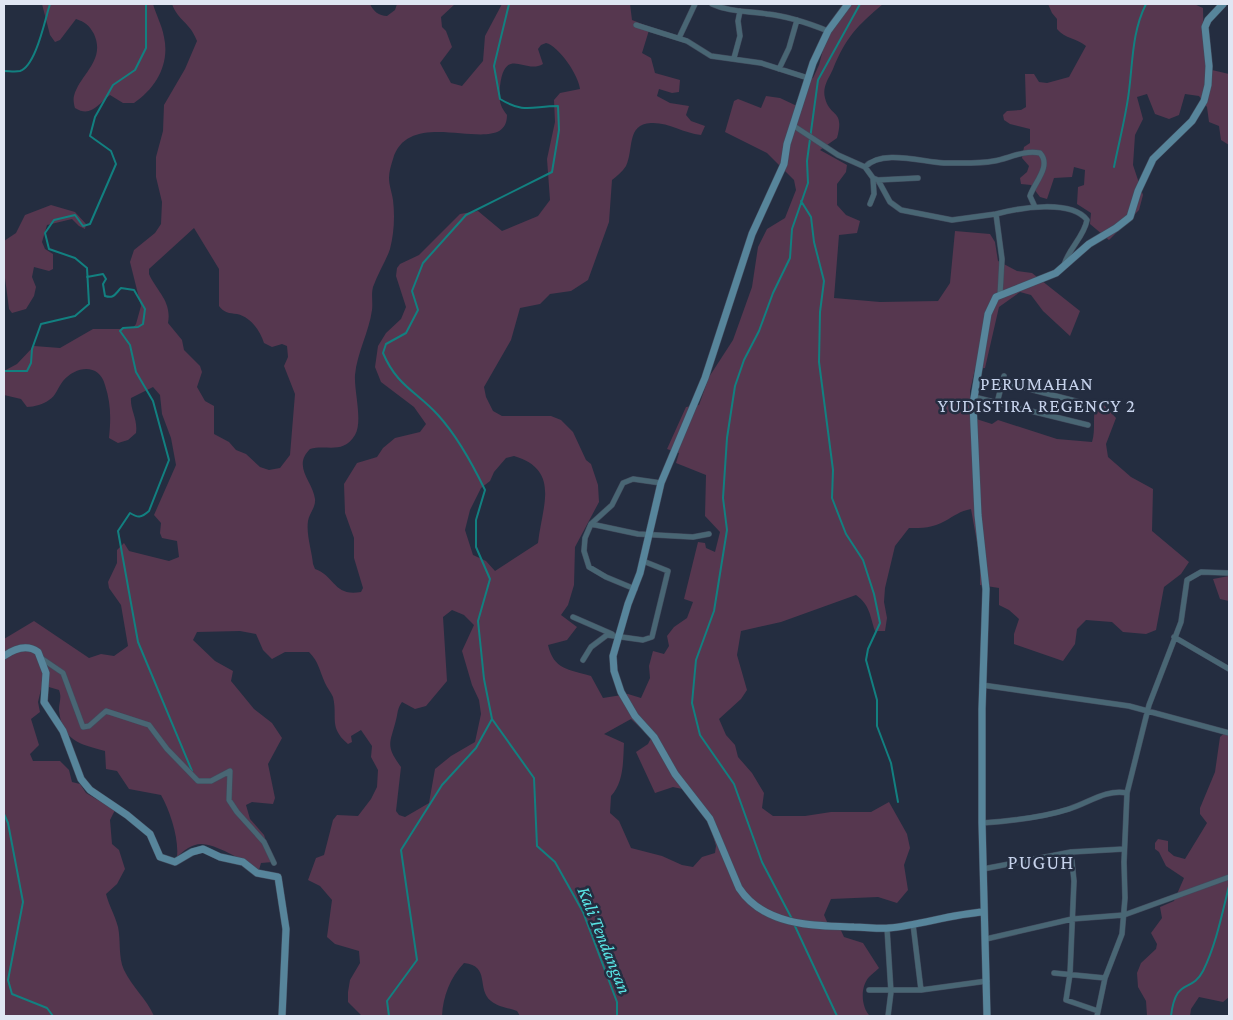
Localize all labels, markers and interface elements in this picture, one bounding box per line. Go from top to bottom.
district label: PERUMAHAN YUDISTIRA REGENCY 2 [938,373,1136,416]
district label: PUGUH [1008,851,1074,873]
water label: Kali Tendangan [573,883,636,997]

